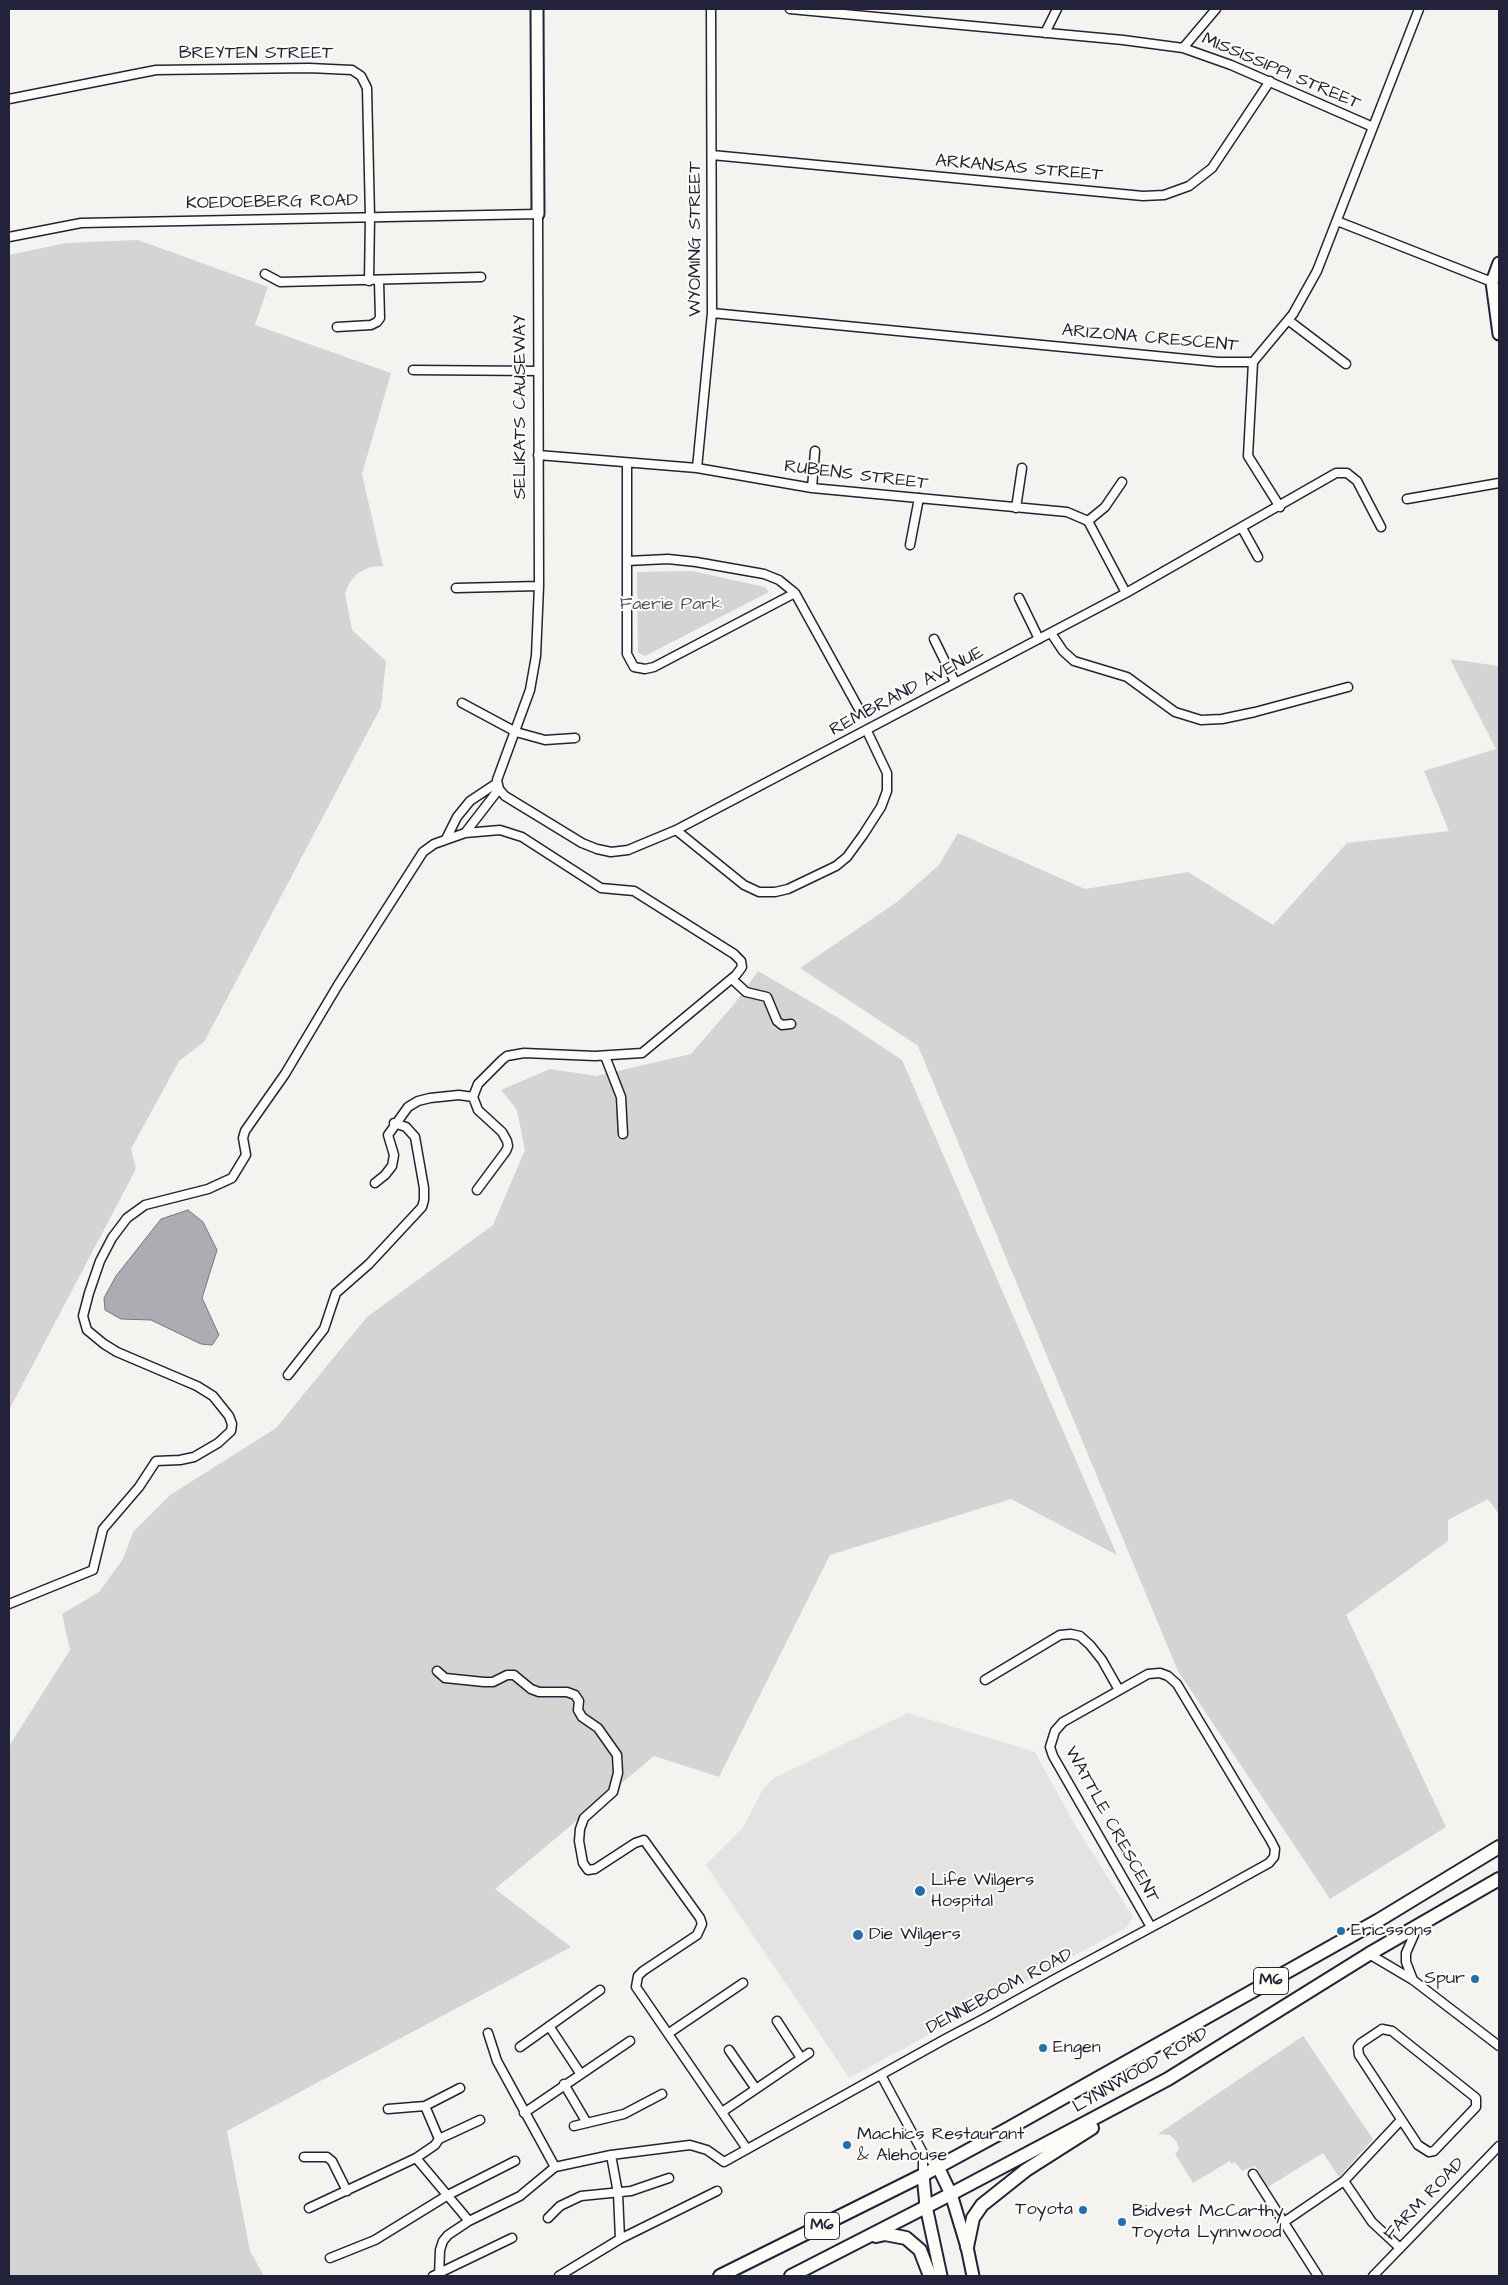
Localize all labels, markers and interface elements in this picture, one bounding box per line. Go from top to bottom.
street label: MISSISSIPPI STREET [1198,29,1364,115]
street label: BREYTEN STREET [179,43,333,65]
street label: ARKANSAS STREET [934,151,1104,187]
street label: WYOMING STREET [685,161,707,317]
street label: KOEDOEBERG ROAD [186,191,358,215]
street label: SELIKATS CAUSEWAY [510,315,532,499]
street label: ARIZONA CRESCENT [1061,321,1239,357]
street label: RUBENS STREET [783,456,929,496]
park label: Faerie Park [620,594,722,616]
street label: REMBRAND AVENUE [826,642,988,742]
street label: WATTLE CRESCENT [1059,1743,1163,1907]
place label: Life Wilgers Hospital [931,1870,1034,1912]
marker: Life Wilgers Hospital [913,1884,927,1898]
place label: Ericssons [1351,1920,1432,1942]
place label: Die Wilgers [869,1924,961,1946]
marker: Ericssons [1335,1925,1347,1937]
marker: Die Wilgers [851,1928,865,1942]
street label: DENNEBOOM ROAD [923,1944,1077,2040]
road number: M6 [1254,1968,1288,1994]
place label: Spur [1424,1968,1465,1990]
marker: Spur [1469,1973,1481,1985]
street label: LYNNWOOD ROAD [1069,2023,1213,2119]
place label: Engen [1053,2037,1101,2059]
marker: Engen [1037,2042,1049,2054]
place label: Machics Restaurant & Alehouse [857,2124,1024,2166]
marker: Machics Restaurant & Alehouse [841,2139,853,2151]
street label: FARM ROAD [1380,2154,1470,2246]
place label: Toyota [1015,2199,1073,2221]
place label: Bidvest McCarthy Toyota Lynnwood [1132,2201,1284,2244]
marker: Toyota [1077,2204,1089,2216]
road number: M6 [804,2212,840,2240]
marker: Bidvest McCarthy Toyota Lynnwood [1116,2216,1128,2228]

